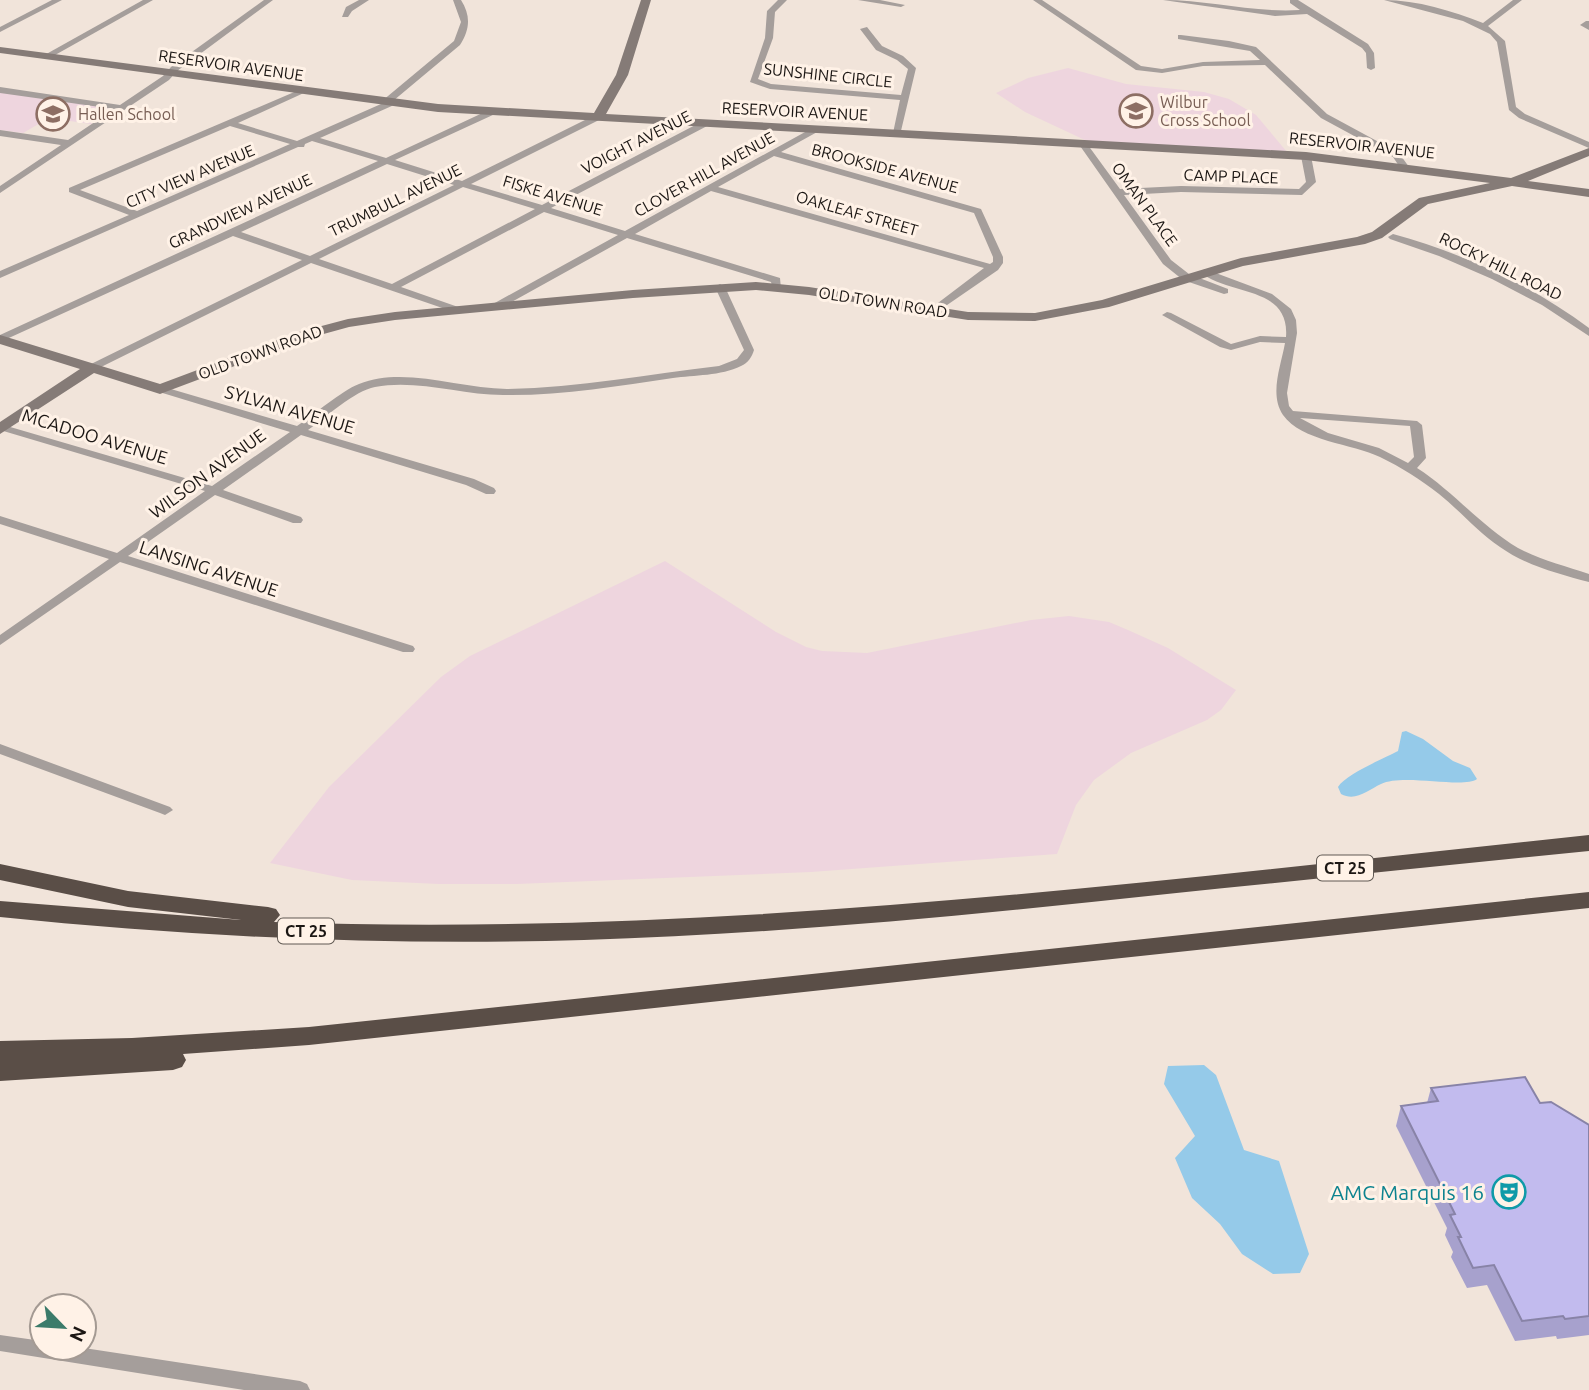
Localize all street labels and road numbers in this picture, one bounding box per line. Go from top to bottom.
street label: RESERVOIR AVENUE [157,46,305,84]
street label: SUNSHINE CIRCLE [763,59,893,91]
street label: RESERVOIR AVENUE [721,98,869,124]
street label: VOIGHT AVENUE [578,107,694,177]
street label: CLOVER HILL AVENUE [631,128,777,220]
street label: RESERVOIR AVENUE [1288,128,1436,162]
street label: BROOKSIDE AVENUE [810,140,960,196]
street label: CITY VIEW AVENUE [123,141,257,211]
street label: OMAN PLACE [1109,159,1181,249]
street label: TRUMBULL AVENUE [326,160,464,240]
street label: CAMP PLACE [1183,165,1279,187]
street label: GRANDVIEW AVENUE [166,170,314,252]
street label: FISKE AVENUE [501,171,605,219]
street label: OAKLEAF STREET [794,187,920,239]
street label: ROCKY HILL ROAD [1437,228,1565,304]
street label: OLD TOWN ROAD [817,283,949,321]
street label: OLD TOWN ROAD [196,321,324,383]
street label: SYLVAN AVENUE [223,381,357,437]
street label: MCADOO AVENUE [20,404,170,468]
street label: WILSON AVENUE [145,424,269,522]
street label: LANSING AVENUE [137,536,281,600]
road number: CT 25 [1317,856,1373,880]
road number: CT 25 [278,918,334,944]

